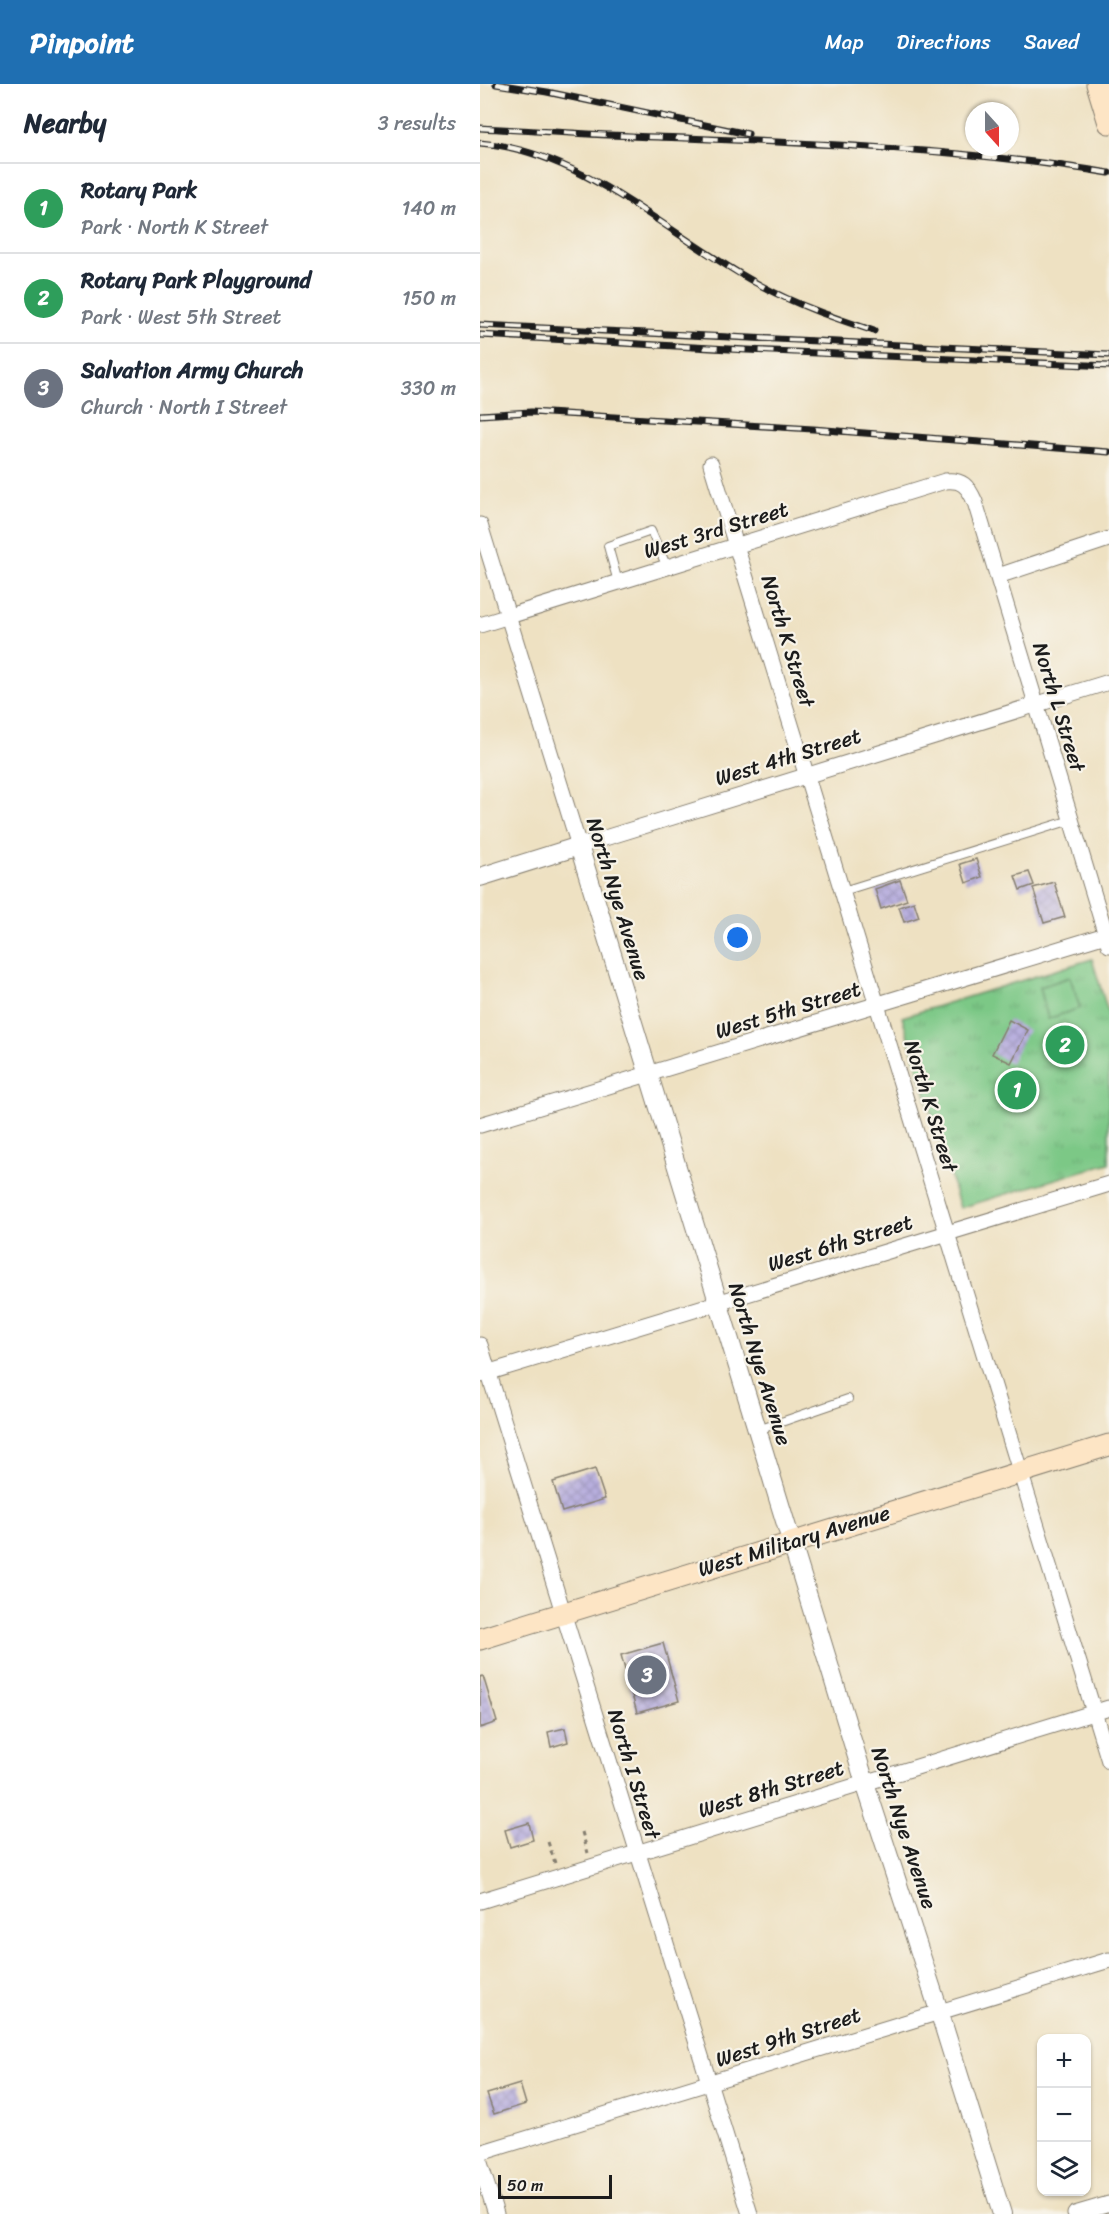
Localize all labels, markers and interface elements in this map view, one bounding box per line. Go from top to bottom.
text: Pinpoint [30,18,134,67]
text: Map [825,23,863,61]
text: Directions [896,23,991,61]
text: Saved [1024,23,1079,61]
text: Nearby [24,100,106,146]
north arrow [965,102,1019,156]
text: 3 results [378,106,456,141]
text: Rotary Park [81,171,197,210]
text: 1 [39,191,48,226]
text: 140 m [402,191,456,226]
text: Park · North K Street [81,210,268,245]
text: Rotary Park Playground [81,261,311,300]
text: 2 [38,281,49,316]
text: 150 m [402,281,456,316]
text: Park · West 5th Street [81,300,281,335]
text: Salvation Army Church [81,351,303,390]
text: 3 [38,371,49,406]
text: 330 m [401,371,456,406]
text: Church · North I Street [81,390,287,425]
street label: West 3rd Street [639,490,793,570]
street label: North K Street [750,570,827,713]
street label: North L Street [1021,638,1097,778]
street label: West 4th Street [710,717,866,797]
street label: North Nye Avenue [575,813,661,986]
your location [723,923,752,952]
street label: West 5th Street [710,970,866,1050]
pin: 2 [1046,1022,1084,1068]
street label: North K Street [893,1035,970,1178]
pin: 1 [998,1068,1036,1112]
street label: West 6th Street [763,1203,917,1283]
street label: North Nye Avenue [717,1278,803,1451]
street label: West Military Avenue [693,1494,895,1588]
pin: 3 [628,1652,666,1698]
street label: North I Street [596,1704,672,1845]
street label: North Nye Avenue [860,1742,948,1915]
street label: West 8th Street [693,1749,849,1829]
street label: West 9th Street [710,1996,866,2078]
map controls [1037,2034,1091,2196]
button: + [1037,2034,1091,2088]
button: − [1037,2088,1091,2142]
button: layers [1037,2142,1091,2196]
text: 50 m [507,2171,543,2200]
scale bar [498,2172,612,2200]

